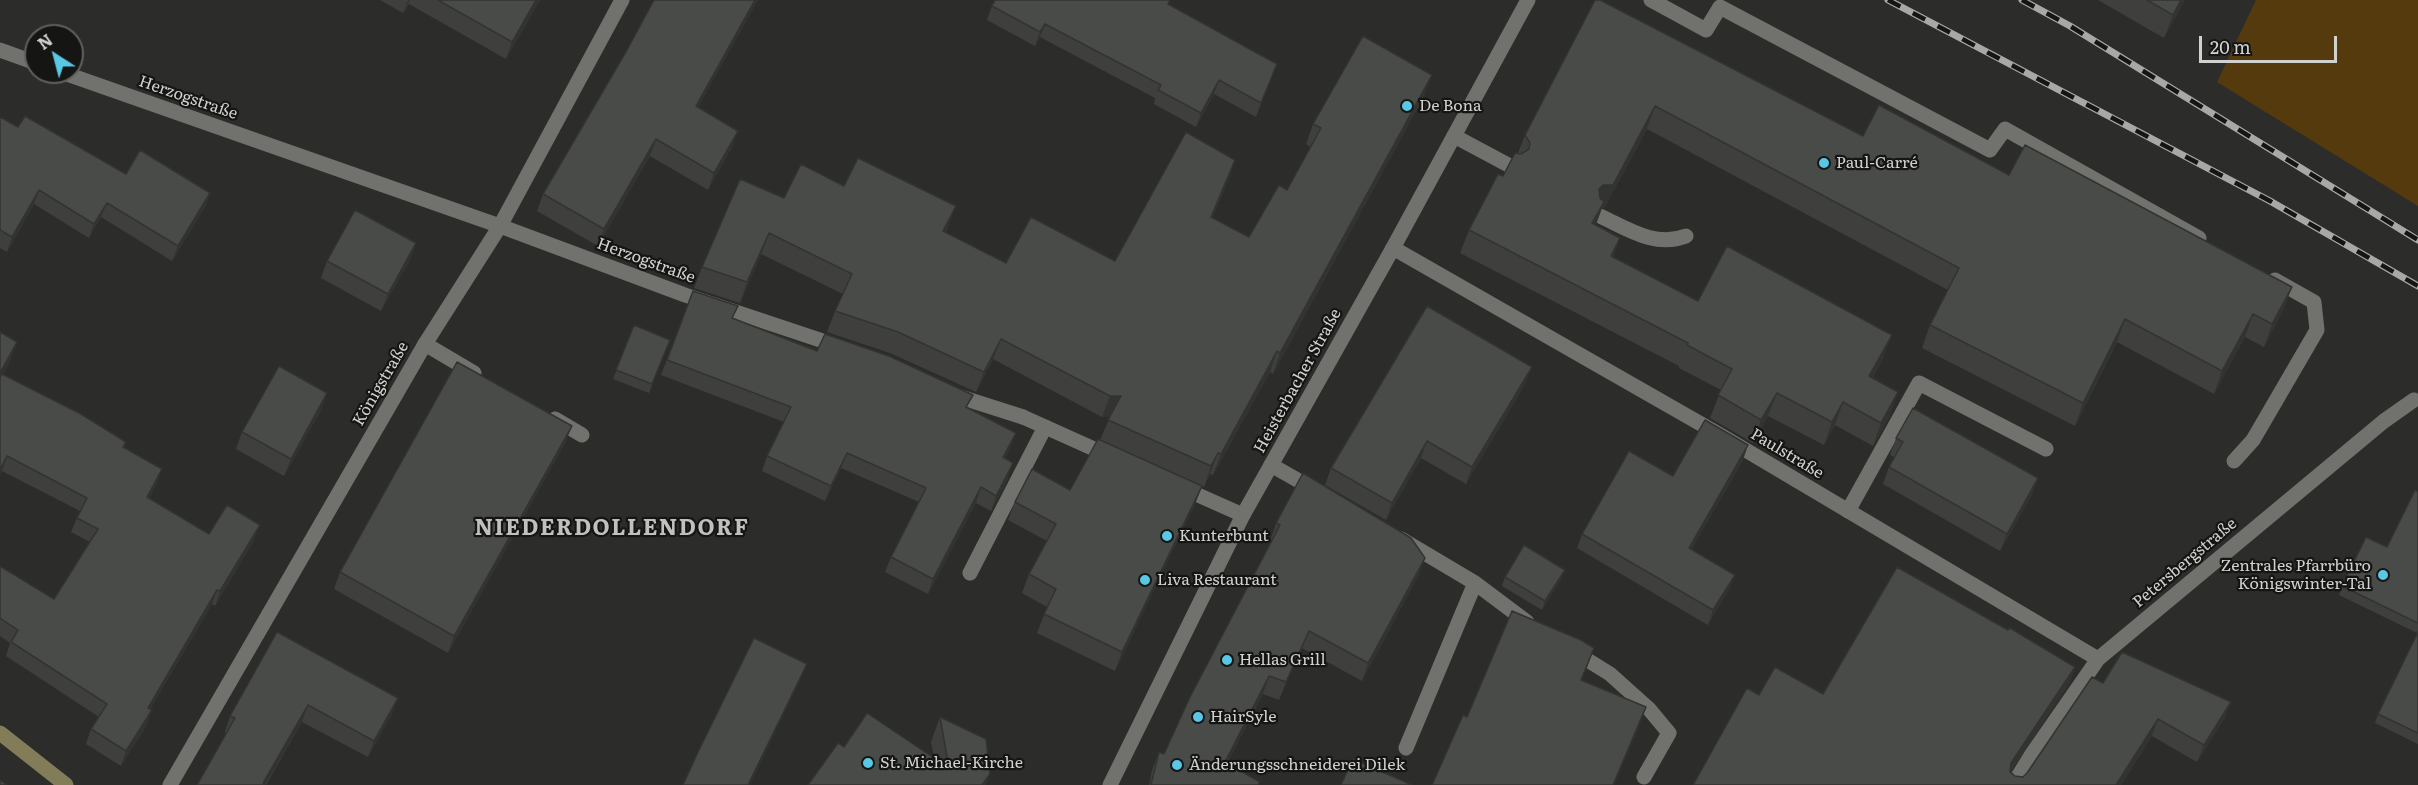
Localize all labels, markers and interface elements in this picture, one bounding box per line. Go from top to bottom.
north arrow [24,24,84,84]
scale bar [2202,24,2340,62]
text: N [32,27,57,55]
text: 20 m [2210,33,2251,60]
street label: Herzogstraße [136,72,240,124]
place label: De Bona [1419,96,1482,116]
marker: De Bona [1400,99,1414,113]
place label: Paul-Carré [1836,153,1918,173]
marker: Paul-Carré [1817,156,1831,170]
street label: Herzogstraße [594,234,698,288]
street label: Heisterbacher Straße [1250,305,1346,457]
street label: Königstraße [349,338,413,430]
street label: Paulstraße [1747,425,1827,483]
street label: Petersbergstraße [2129,514,2241,612]
district label: NIEDERDOLLENDORF [475,516,749,542]
place label: Kunterbunt [1179,526,1269,546]
marker: Kunterbunt [1160,529,1174,543]
place label: Zentrales Pfarrbüro Königswinter-Tal [2221,556,2371,594]
marker: Zentrales Pfarrbüro Königswinter-Tal [2376,568,2390,582]
place label: Liva Restaurant [1157,570,1277,590]
marker: Liva Restaurant [1138,573,1152,587]
place label: Hellas Grill [1239,650,1326,670]
marker: Hellas Grill [1220,653,1234,667]
place label: HairSyle [1210,707,1276,727]
marker: HairSyle [1191,710,1205,724]
place label: St. Michael-Kirche [880,753,1023,773]
place label: Änderungsschneiderei Dilek [1189,755,1405,775]
marker: St. Michael-Kirche [861,756,875,770]
marker: Änderungsschneiderei Dilek [1170,758,1184,772]

